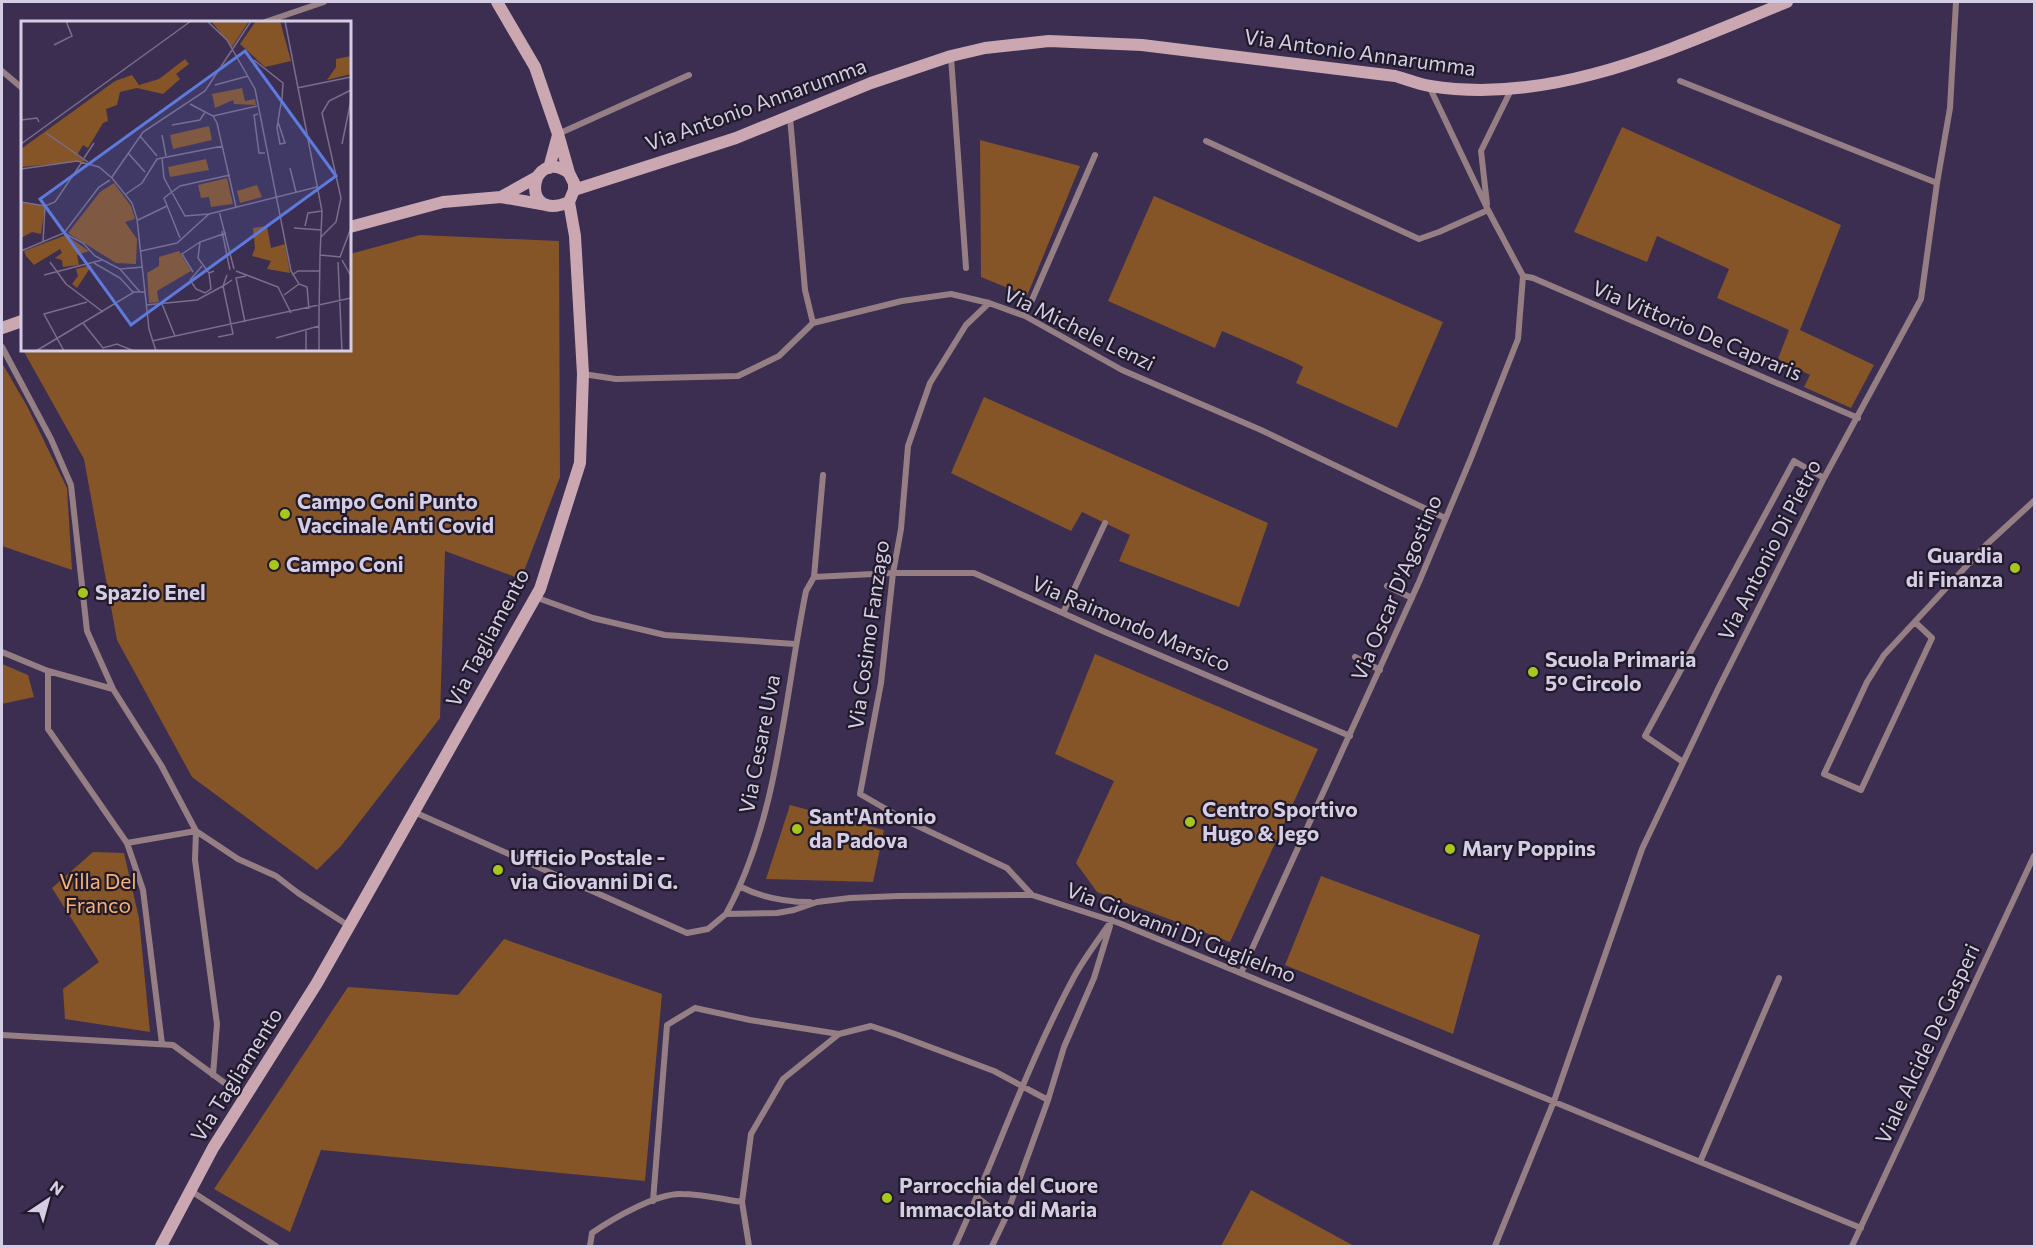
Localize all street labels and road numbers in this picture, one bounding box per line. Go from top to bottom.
street label: Via Antonio Annarumma [1243,23,1478,80]
street label: Via Antonio Annarumma [641,52,870,155]
street label: Via Vittorio De Capraris [1589,274,1806,385]
street label: Via Michele Lenzi [1000,280,1159,375]
street label: Via Antonio Di Pietro [1712,455,1825,644]
street label: Via Oscar D'Agostino [1345,491,1446,684]
street label: Via Cosimo Fanzago [842,538,893,731]
street label: Via Tagliamento [440,564,534,711]
street label: Via Raimondo Marsico [1028,569,1235,676]
street label: Via Cesare Uva [733,672,784,815]
street label: Via Giovanni Di Guglielmo [1063,876,1300,987]
street label: Viale Alcide De Gasperi [1869,939,1984,1147]
street label: Via Tagliamento [185,1003,287,1146]

